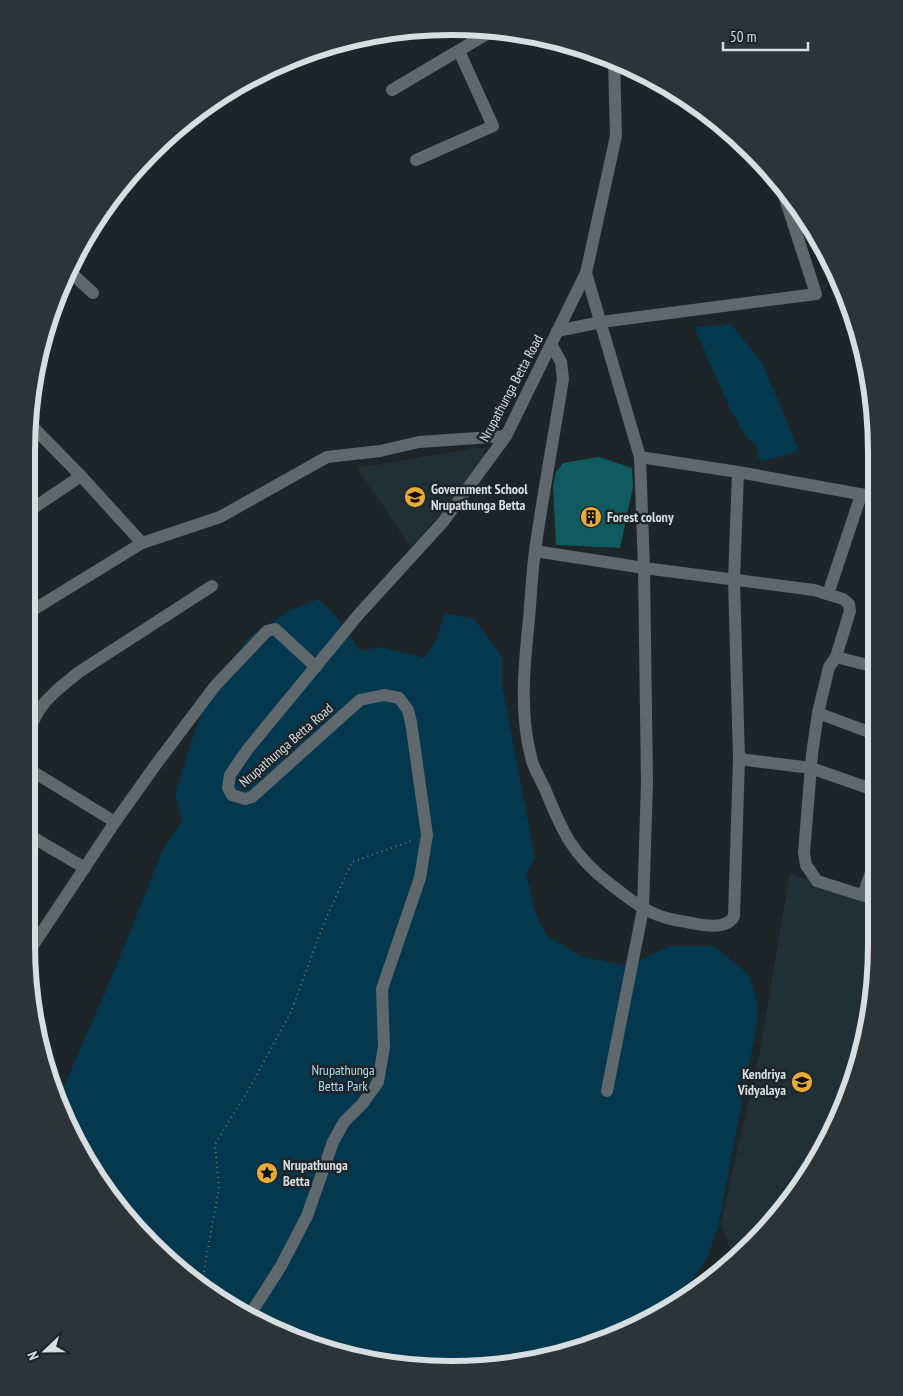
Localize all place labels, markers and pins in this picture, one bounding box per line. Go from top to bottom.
place label: Government School Nrupathunga Betta [431,480,528,514]
school or university icon: Government School Nrupathunga Betta [403,485,427,509]
building icon: Forest colony [579,505,603,529]
place label: Forest colony [607,508,674,526]
place label: Kendriya Vidyalaya [737,1065,786,1099]
school or university icon: Kendriya Vidyalaya [790,1070,814,1094]
place label: Nrupathunga Betta [283,1156,348,1190]
place icon: Nrupathunga Betta [255,1161,279,1185]

